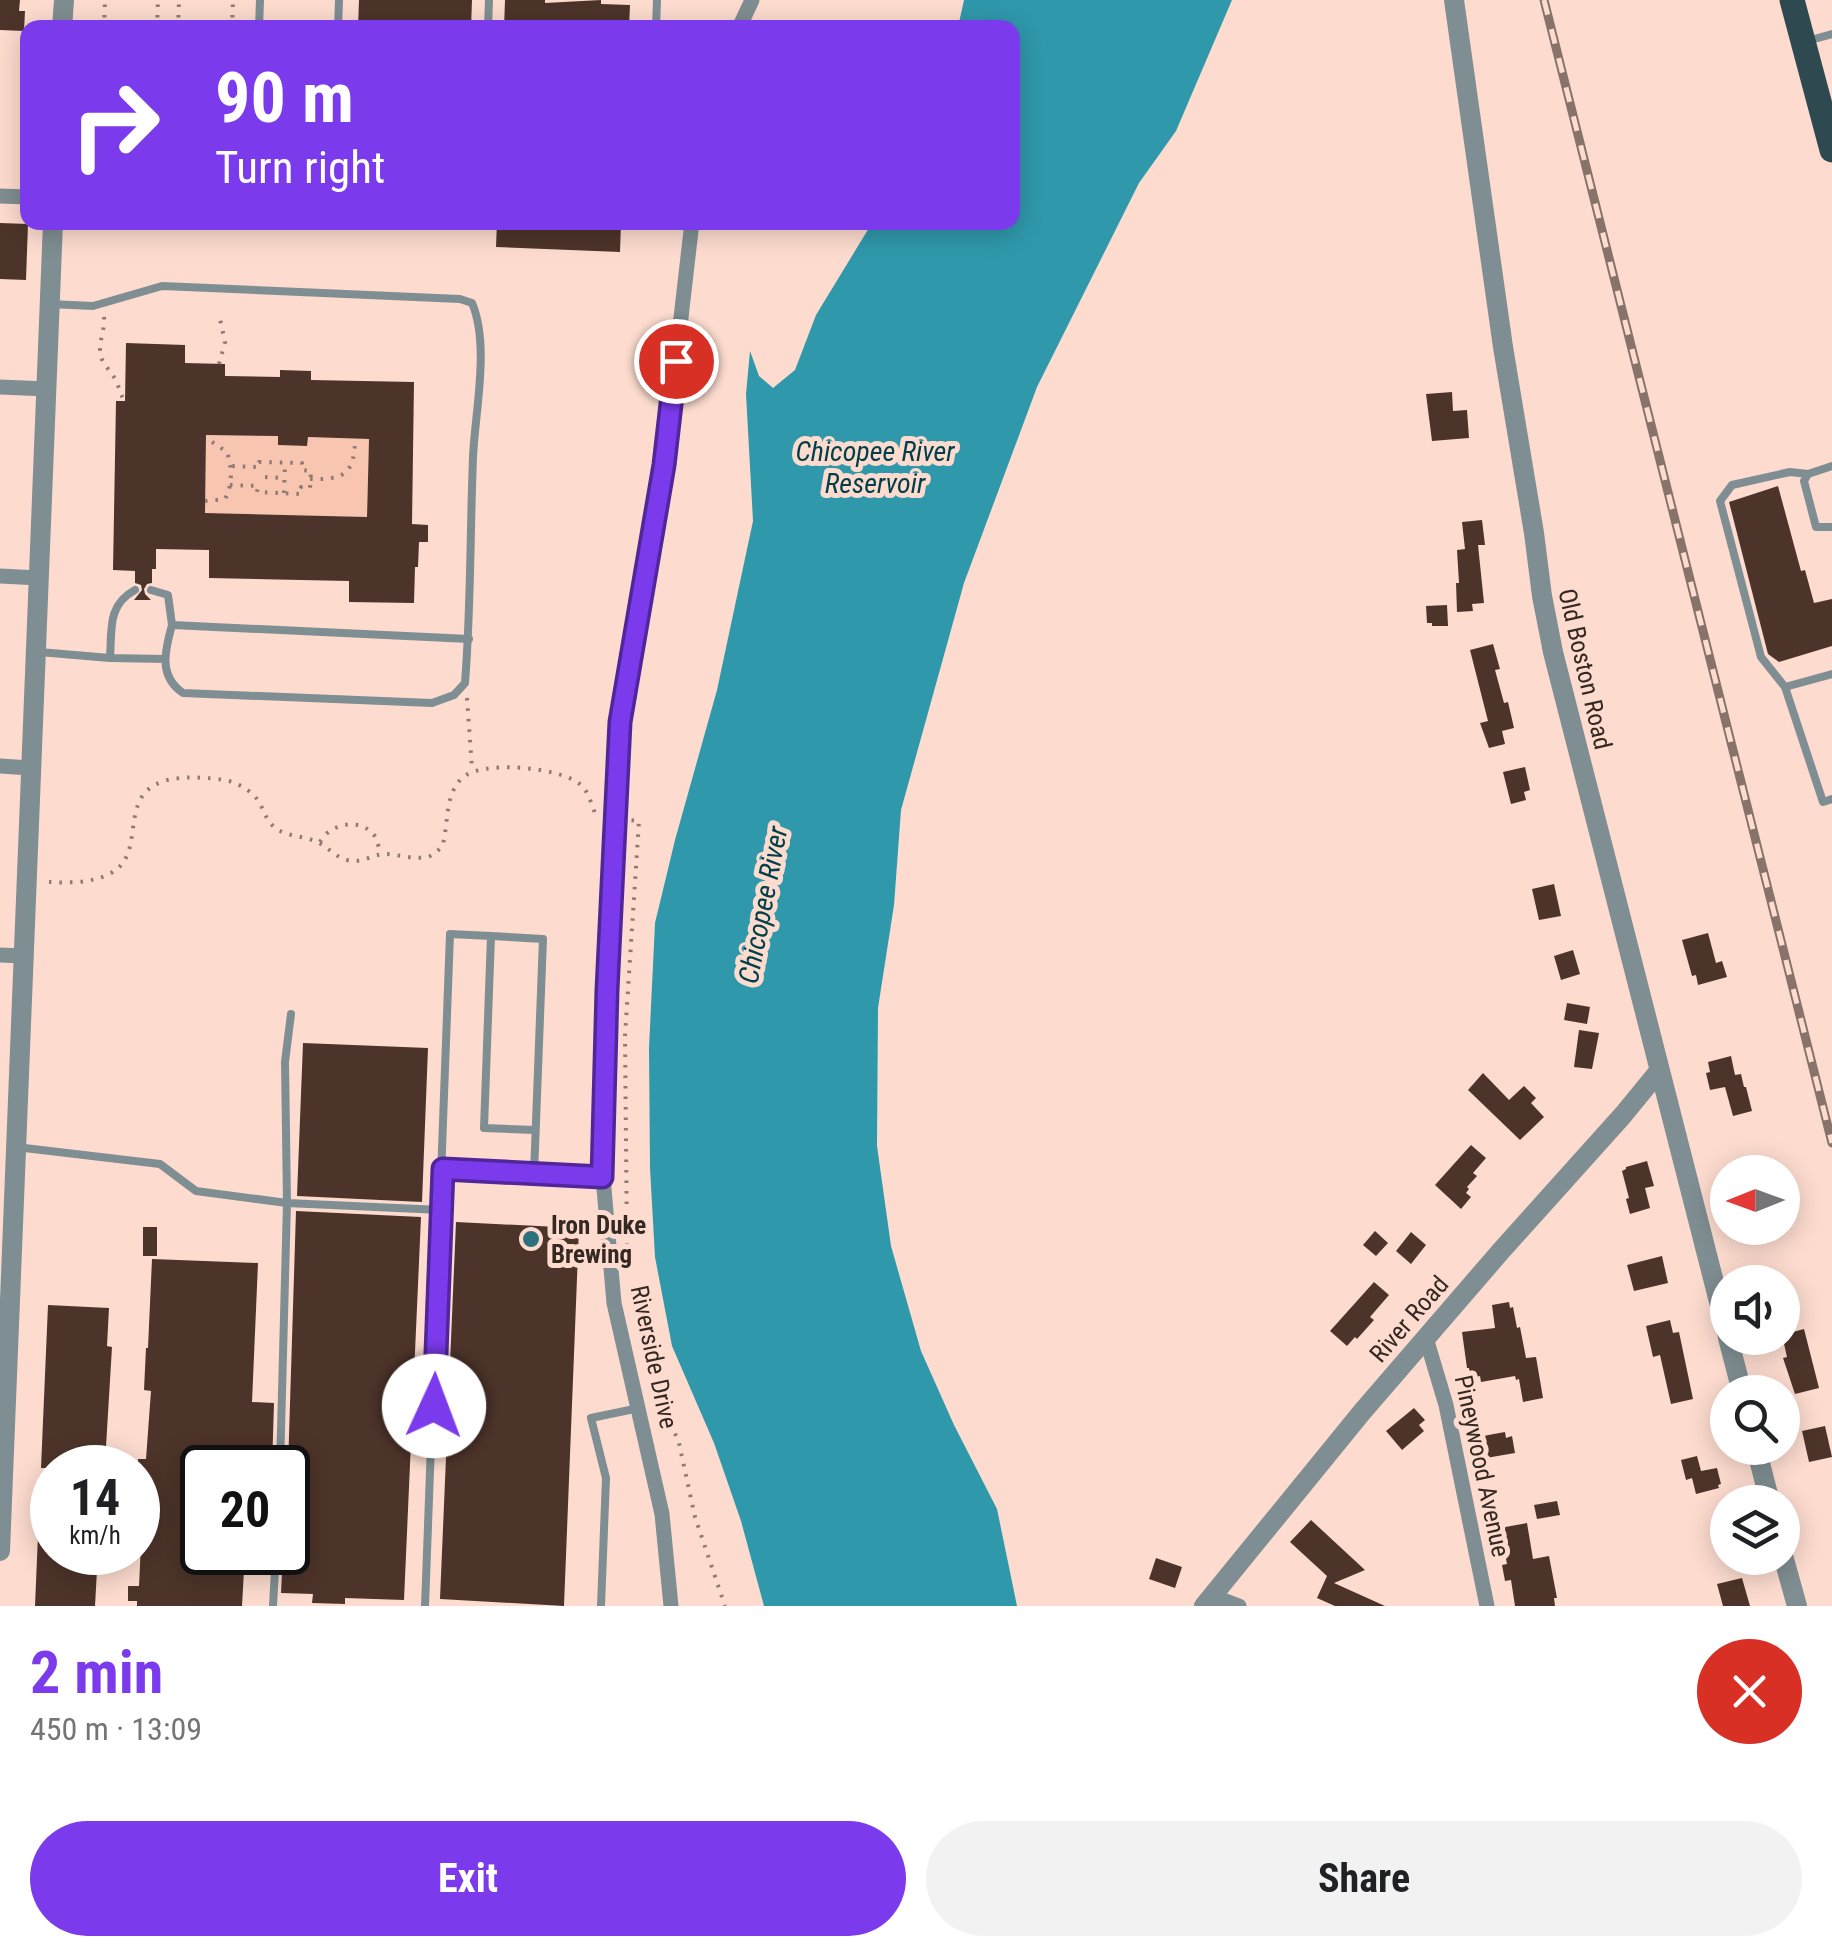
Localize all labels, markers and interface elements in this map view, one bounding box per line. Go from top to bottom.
text: 90 m [215,57,354,139]
icon: right [50,60,180,190]
text: Turn right [215,141,385,194]
pin [634,319,719,404]
icon: arrive [649,334,704,389]
water label: Chicopee River Reservoir [795,435,955,500]
street label: Old Boston Road [1552,586,1618,752]
water label: Chicopee River [732,823,795,986]
north arrow [1710,1155,1800,1245]
map controls [1710,1155,1800,1575]
place label: Iron Duke Brewing [551,1211,646,1269]
marker: Iron Duke Brewing [520,1228,542,1250]
button: sound [1710,1265,1800,1355]
street label: River Road [1364,1270,1454,1368]
street label: Riverside Drive [625,1283,683,1431]
position arrow [382,1354,486,1458]
street label: Pineywood Avenue [1449,1372,1515,1560]
button: search [1710,1375,1800,1465]
speed limit sign: 20 [180,1445,310,1575]
text: 14 [70,1469,120,1527]
button: layers [1710,1485,1800,1575]
text: km/h [69,1521,121,1550]
text: 2 min [30,1637,163,1708]
button: close [1697,1639,1802,1744]
text: 450 m · 13:09 [30,1710,202,1748]
button: Exit [30,1821,906,1936]
button: Share [926,1821,1802,1936]

